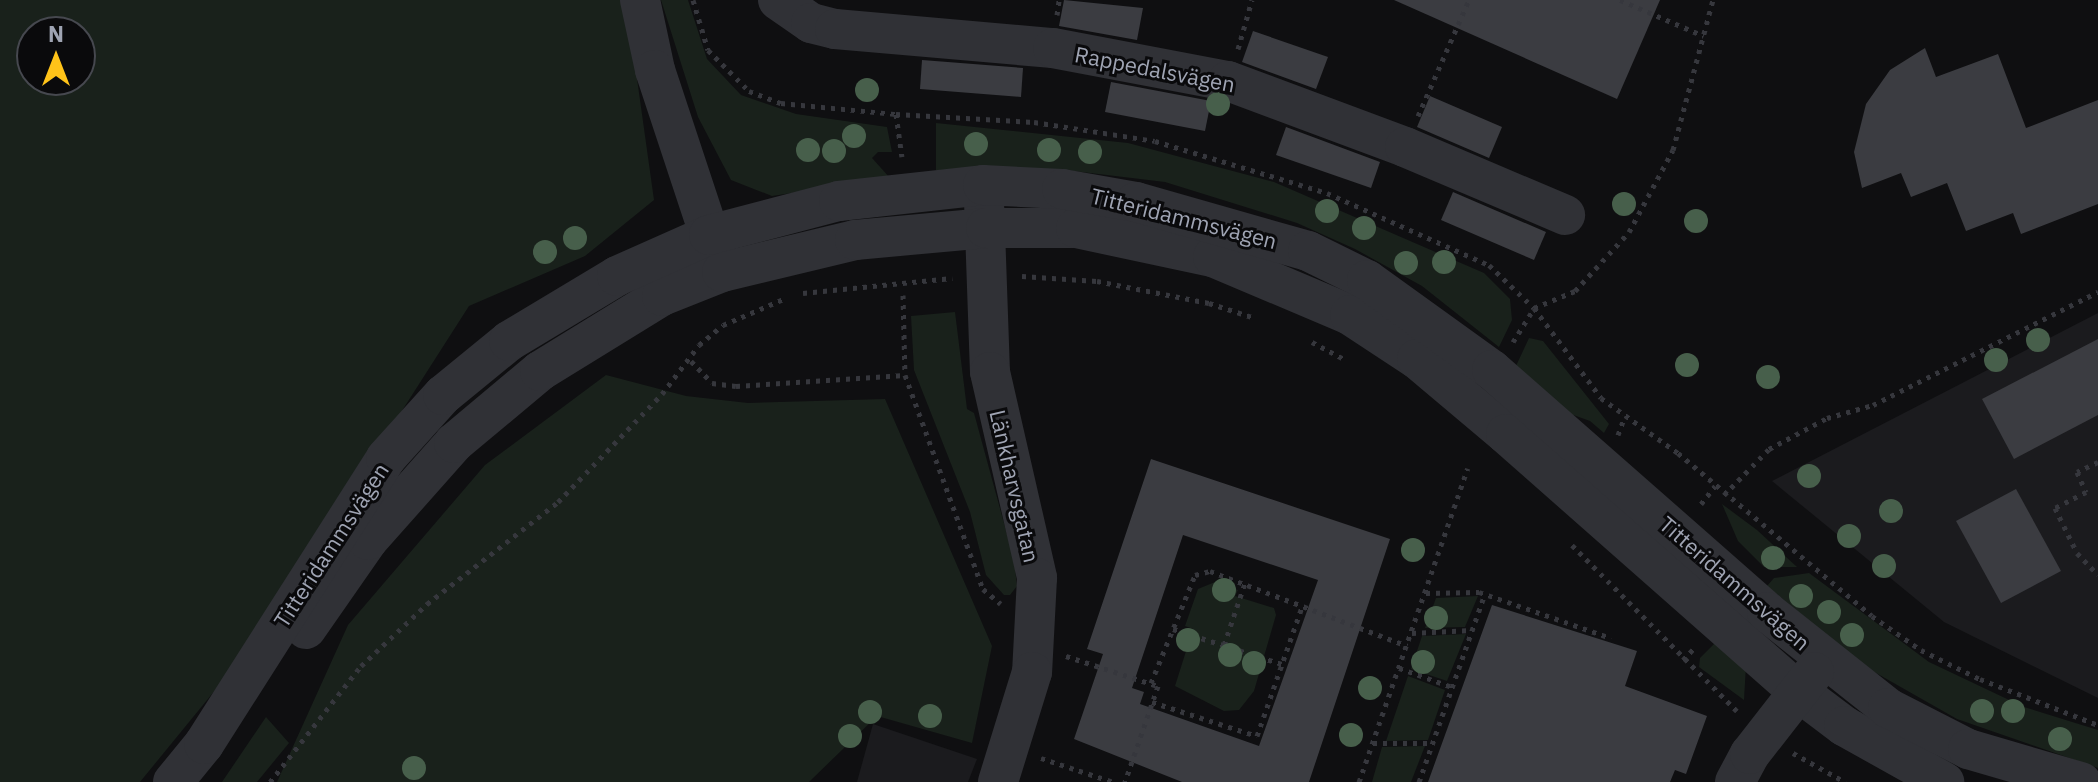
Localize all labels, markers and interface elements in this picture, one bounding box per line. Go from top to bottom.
north arrow [16,16,96,96]
text: N [48,19,64,48]
street label: Rappedalsvägen [1073,41,1237,97]
street label: Titteridammsvägen [1088,182,1280,254]
street label: Länkharvsgatan [985,407,1045,565]
street label: Titteridammsvägen [268,458,394,632]
street label: Titteridammsvägen [1654,510,1816,656]

